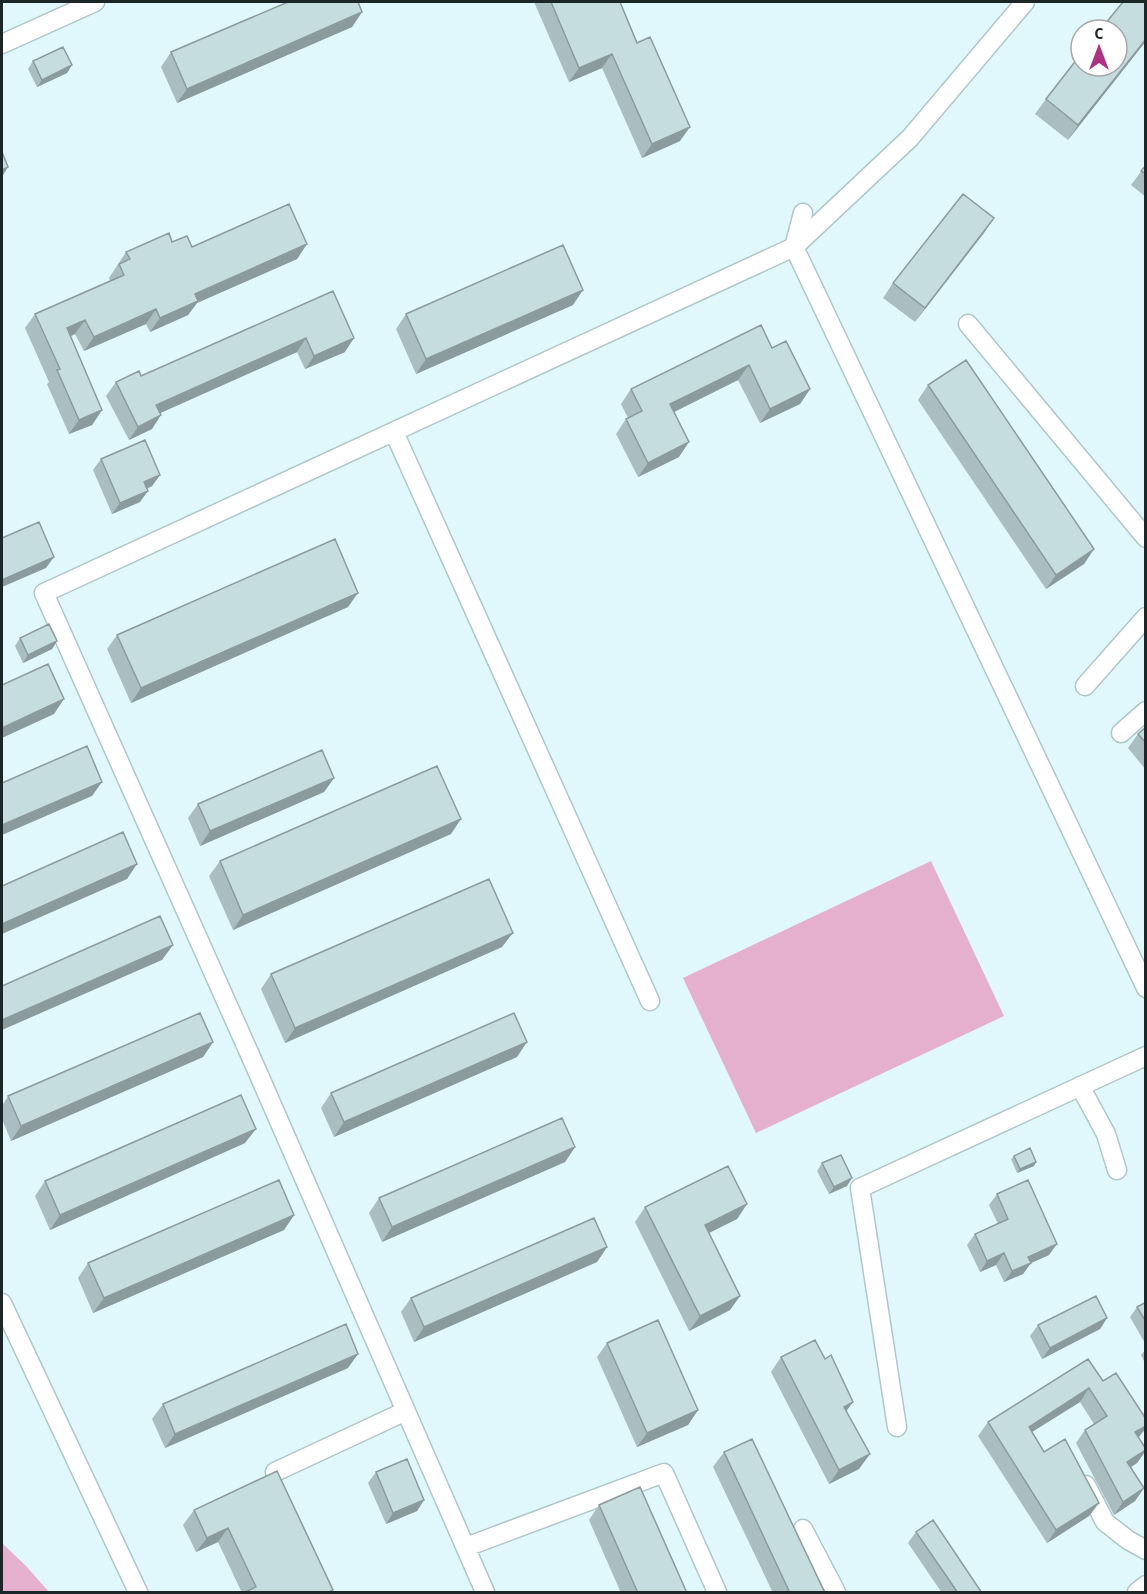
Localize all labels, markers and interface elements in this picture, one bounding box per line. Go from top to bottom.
north arrow [1069,18,1129,78]
text: С [1095,26,1104,42]

